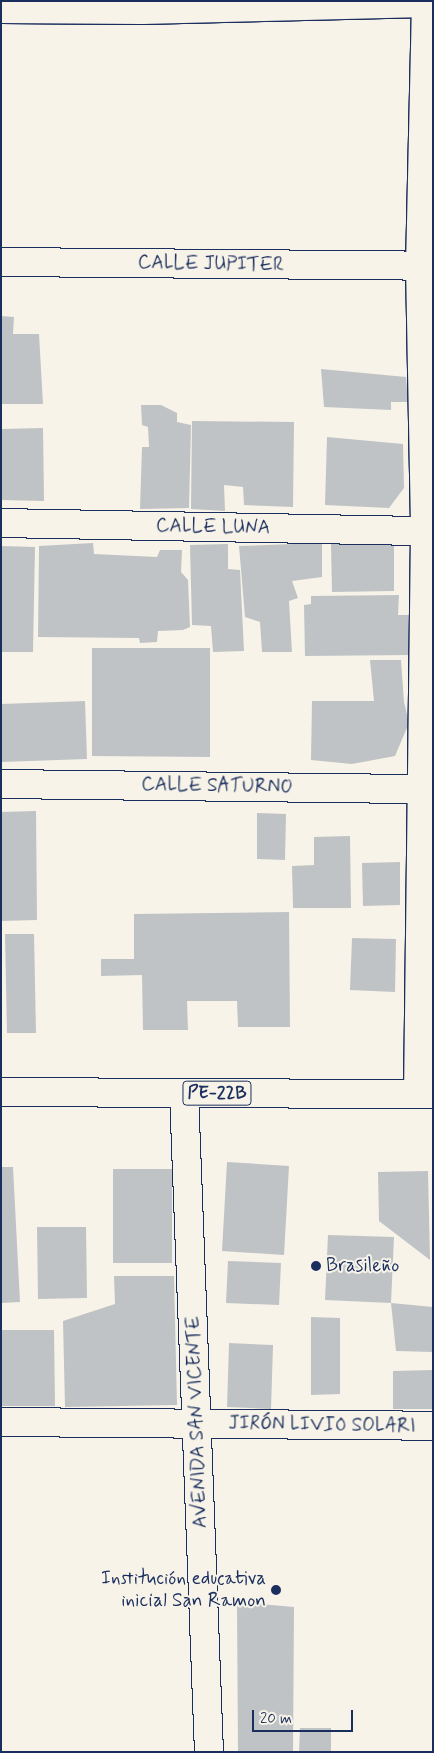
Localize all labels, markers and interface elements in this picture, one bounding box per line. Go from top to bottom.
street label: CALLE JUPITER [138,251,284,277]
street label: CALLE LUNA [156,515,270,539]
street label: CALLE SATURNO [142,773,292,799]
road number: PE-22B [182,1078,252,1108]
place label: Brasileño [326,1255,399,1277]
marker: Brasileño [310,1260,322,1272]
street label: AVENIDA SAN VICENTE [182,1317,212,1527]
street label: JIRÓN LIVIO SOLARI [228,1412,416,1438]
place label: Institución educativa inicial San Ramon [101,1568,266,1612]
marker: Institución educativa inicial San Ramon [270,1584,282,1596]
scale bar [254,1700,355,1732]
text: 20 m [260,1709,292,1729]

